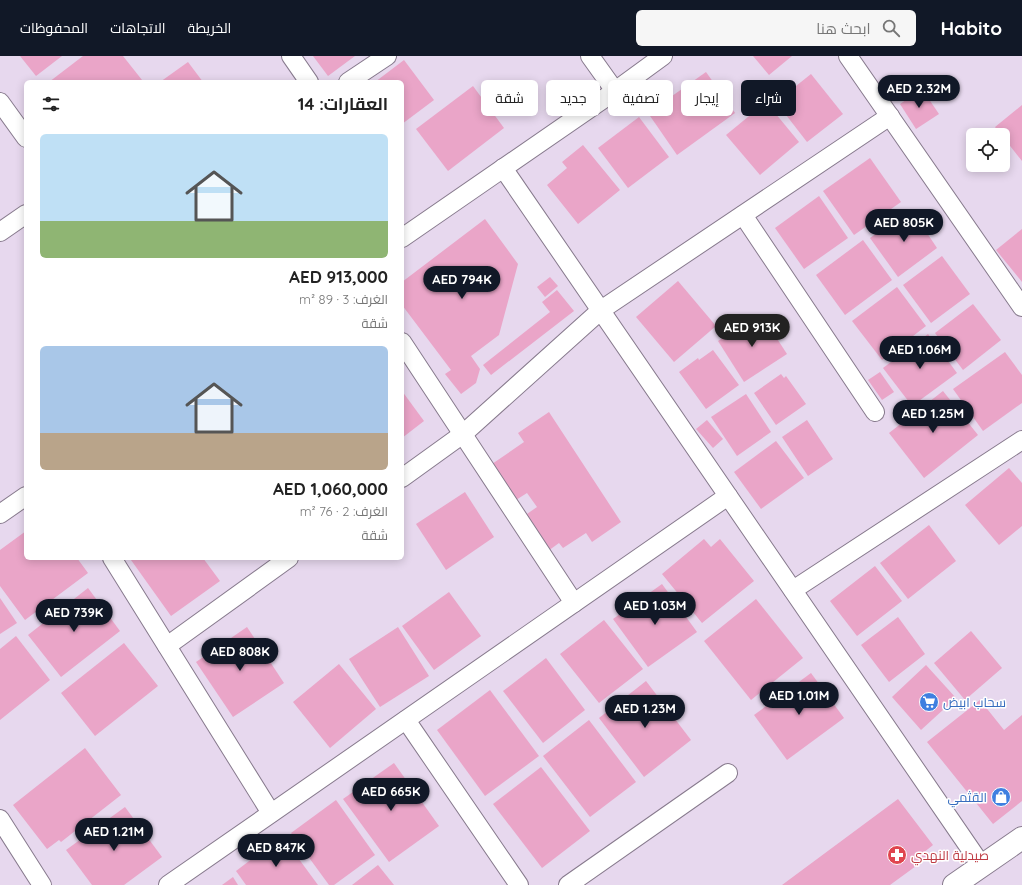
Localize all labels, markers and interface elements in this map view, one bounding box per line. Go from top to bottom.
search box [636,10,916,46]
text: Habito [940,16,1002,40]
icon: search [880,17,902,39]
text: المحفوظات [20,19,88,37]
text: الاتجاهات [110,19,166,37]
text: الخريطة [188,19,231,37]
text: ابحث هنا [816,19,870,38]
pin: AED 2.32M [873,75,965,109]
chip: شقة [481,80,538,116]
chip: جديد [546,80,600,116]
chip: تصفية [608,80,673,116]
chip: إيجار [681,80,733,116]
chip: شراء [741,80,796,116]
text: AED 2.32M [887,80,951,96]
icon: filters [40,93,62,115]
text: العقارات: 14 [298,93,388,114]
map controls [966,128,1010,172]
button: locate [966,128,1010,172]
icon: home [178,160,250,232]
pin: AED 805K [863,209,945,243]
text: AED 805K [874,214,934,230]
text: AED 913,000 [289,266,388,287]
pin: AED 794K [421,266,503,300]
text: AED 794K [432,271,492,287]
text: الغرف: 3 · 89 m² [299,291,388,307]
pin: AED 913K [711,314,793,348]
text: شقة [361,315,388,331]
text: AED 913K [724,319,780,335]
pin: AED 1.06M [874,336,966,370]
text: AED 1.06M [889,341,951,357]
icon: home [178,372,250,444]
pin: AED 1.25M [887,400,979,434]
text: AED 1.25M [902,405,964,421]
text: AED 1,060,000 [273,478,388,499]
text: الغرف: 2 · 76 m² [300,503,388,519]
text: شقة [361,527,388,543]
pin: AED 1.03M [609,592,701,626]
text: AED 1.03M [624,597,686,613]
pin: AED 739K [33,599,115,633]
text: AED 739K [45,604,103,620]
pin: AED 808K [199,638,281,672]
text: AED 808K [210,643,270,659]
pin: AED 1.01M [753,682,845,716]
text: AED 1.01M [769,687,829,703]
supermarket icon: سحاب ابيض [918,691,940,713]
place label: سحاب ابيض [943,694,1006,710]
pin: AED 1.23M [599,695,691,729]
text: AED 1.23M [614,700,676,716]
pin: AED 665K [350,778,432,812]
text: AED 665K [361,783,421,799]
shop icon: القثمي [990,786,1012,808]
place label: القثمي [948,789,987,808]
pin: AED 1.21M [68,818,160,852]
text: AED 1.21M [84,823,144,839]
pin: AED 847K [235,834,317,868]
text: AED 847K [247,839,305,855]
pharmacy icon: صيدلية النهدي [886,844,908,866]
place label: صيدلية النهدي [911,847,989,866]

